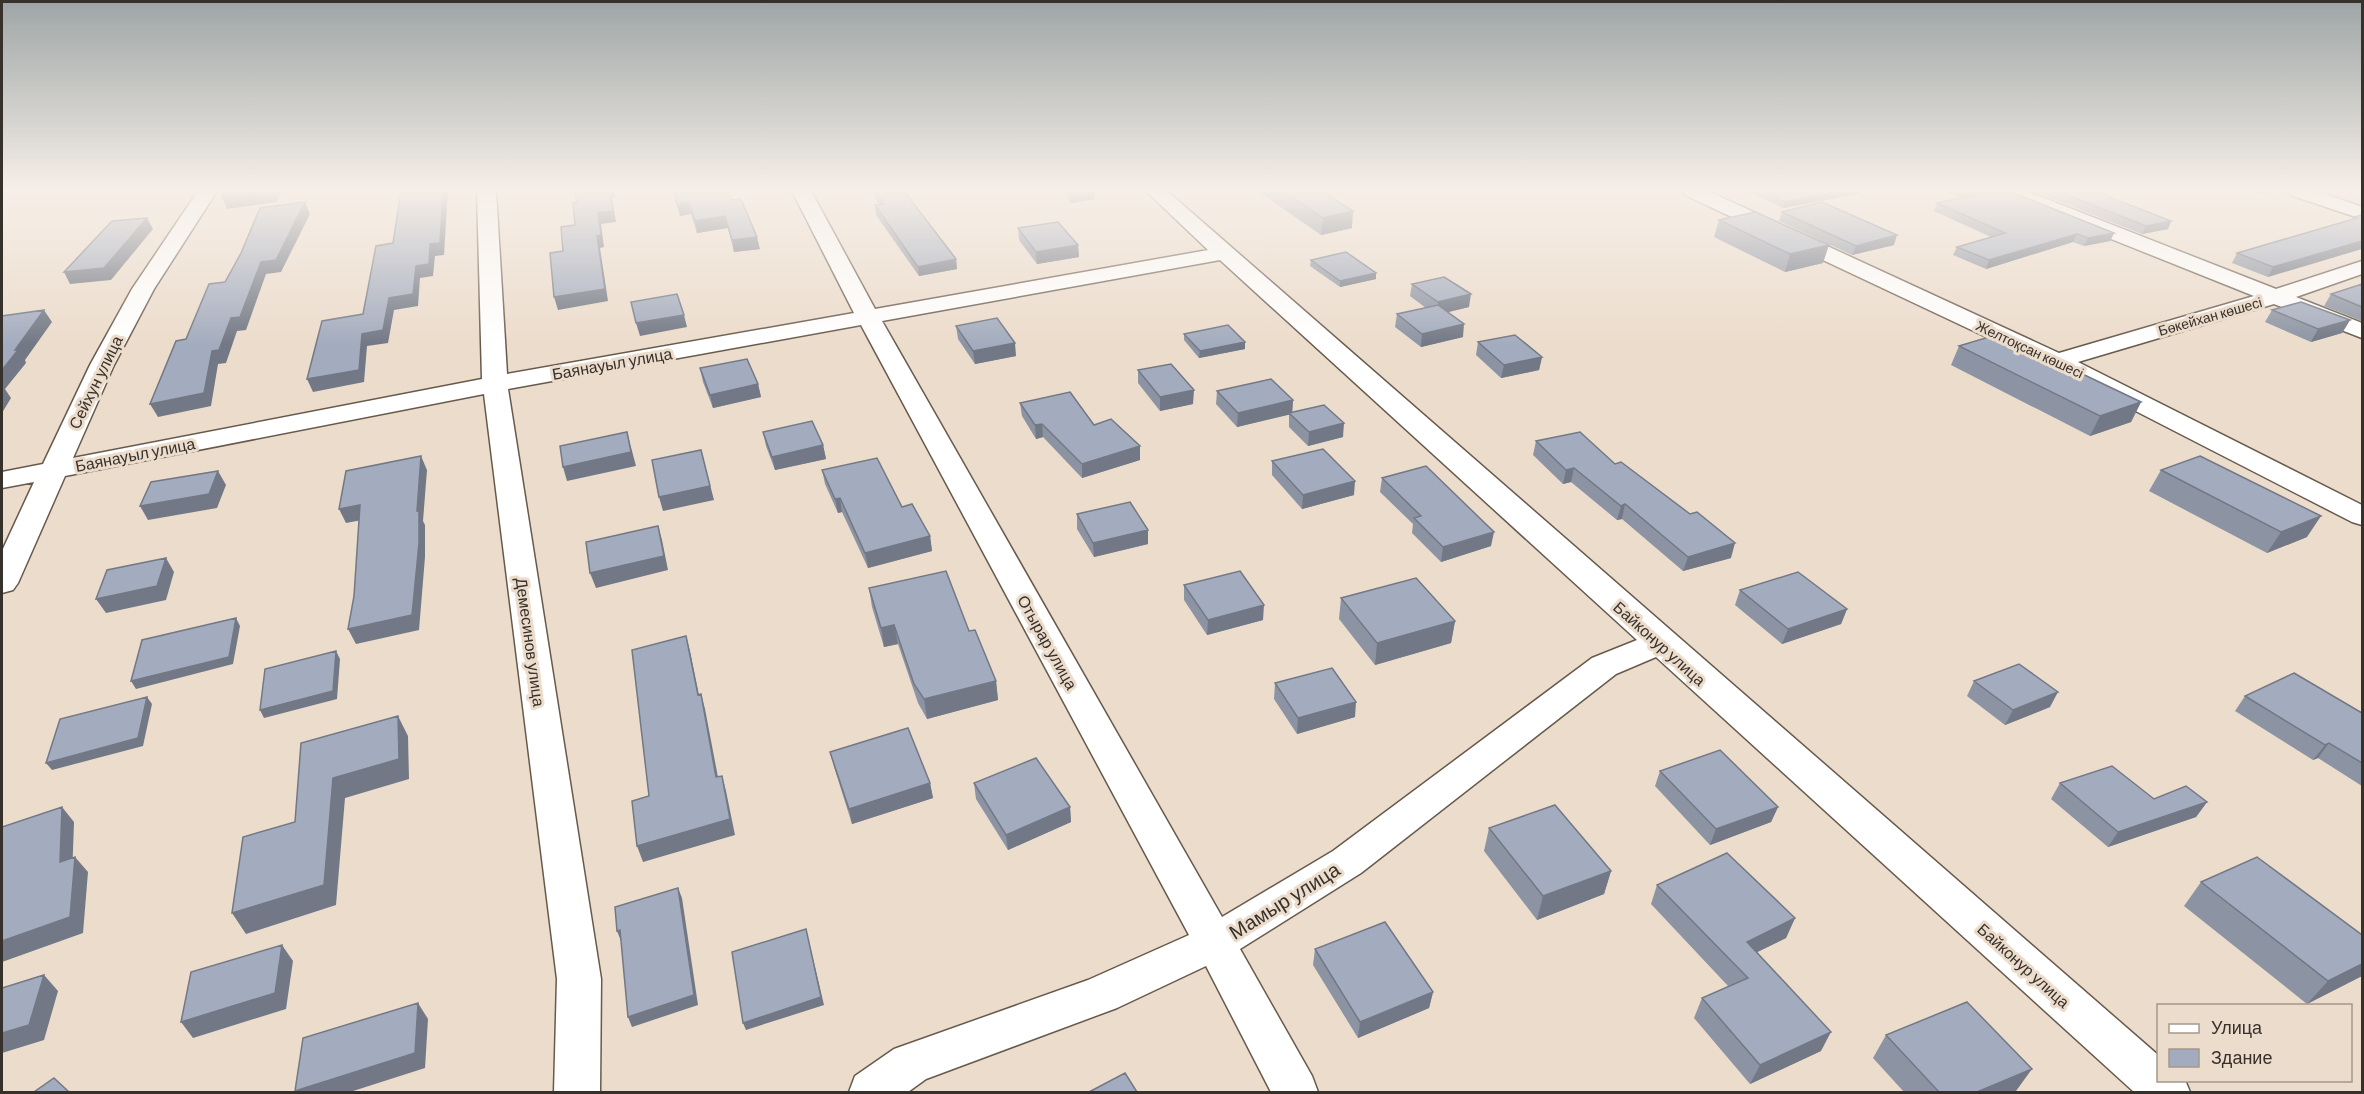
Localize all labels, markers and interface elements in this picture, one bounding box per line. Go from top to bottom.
street label: Бөкейхан көшесі [2156,293,2264,339]
street label: Желтоқсан көшесі [1973,317,2087,381]
street label: Сейхун улица [64,332,126,432]
street label: Баянауыл улица [550,343,674,383]
street label: Баянауыл улица [73,433,197,475]
street label: Демесинов улица [513,576,549,708]
street label: Отырар улица [1014,591,1082,693]
street label: Байконур улица [1610,597,1710,689]
street label: Мамыр улица [1224,856,1345,944]
street label: Байконур улица [1974,919,2074,1011]
legend [2157,1004,2352,1082]
text: Улица [2211,1016,2263,1038]
text: Здание [2211,1046,2272,1068]

